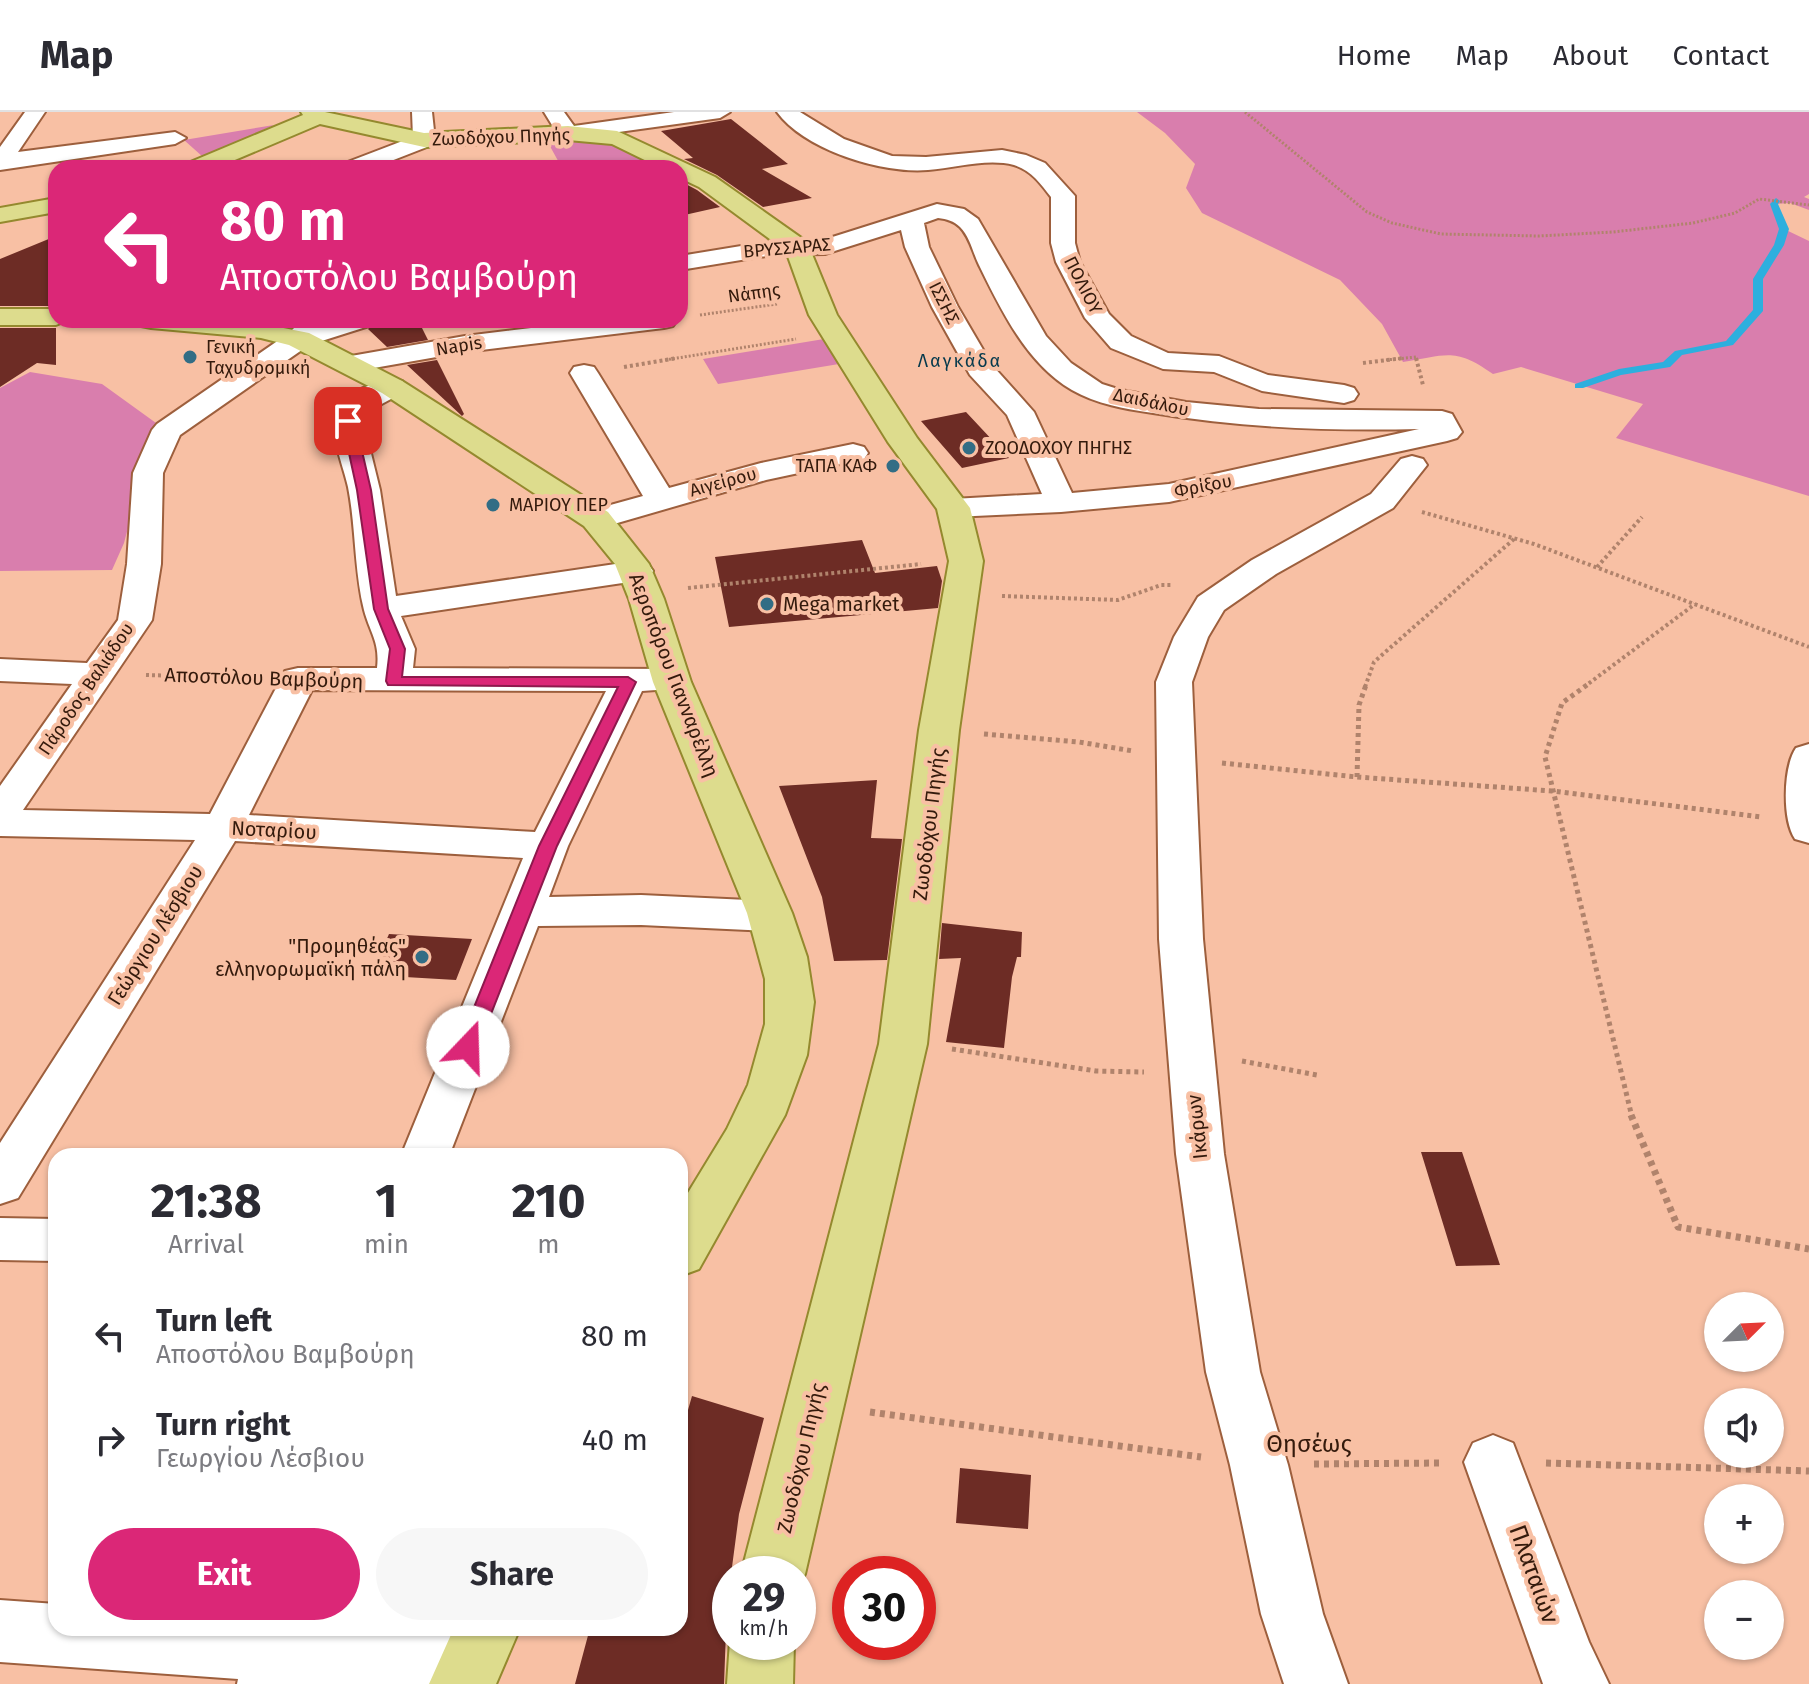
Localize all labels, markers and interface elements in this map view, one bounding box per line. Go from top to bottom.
text: Map [40,32,113,78]
text: Home [1337,39,1411,72]
text: Map [1455,39,1509,72]
text: About [1553,39,1628,72]
text: Contact [1672,39,1769,72]
street label: Ζωοδόχου Πηγής [432,124,571,150]
text: 80 m [220,188,346,255]
icon: left [88,192,192,296]
street label: ΒΡΥΣΣΑΡΑΣ [742,233,832,263]
street label: ΠΟΛΙΟΥ [1059,252,1107,318]
text: Αποστόλου Βαμβούρη [220,256,578,300]
street label: Νάπης [726,278,782,308]
street label: ΙΣΣΗΣ [924,278,964,328]
street label: Napis [434,332,484,360]
place label: Γενική Ταχυδρομική [206,336,311,379]
marker: Γενική Ταχυδρομική [181,348,199,366]
district label: Λαγκάδα [918,350,1002,372]
street label: Δαιδάλου [1111,383,1191,421]
pin [314,387,382,455]
icon: arrive [326,399,370,443]
place label: ΖΩΟΔΟΧΟΥ ΠΗΓΗΣ [985,437,1132,459]
marker: ΖΩΟΔΟΧΟΥ ΠΗΓΗΣ [960,439,978,457]
place label: ΤΑΠΑ ΚΑΦ [796,455,877,477]
marker: ΤΑΠΑ ΚΑΦ [884,457,902,475]
street label: Αιγείρου [687,462,759,502]
street label: Φρίξου [1172,470,1234,502]
place label: ΜΑΡΙΟΥ ΠΕΡ [509,494,608,516]
marker: ΜΑΡΙΟΥ ΠΕΡ [484,496,502,514]
street label: Αεροπόρου Γιανναρέλλη [624,570,724,780]
place label: Mega market [783,592,900,616]
marker: Mega market [758,595,776,613]
street label: Πάροδος Βαλιάδου [34,619,138,759]
street label: Αποστόλου Βαμβούρη [164,663,364,693]
street label: Ζωοδόχου Πηγής [908,746,950,902]
street label: Νοταρίου [231,816,317,844]
street label: Γεώργιου Λέσβιου [102,860,208,1010]
place label: "Προμηθέας" ελληνορωμαϊκή πάλη [215,934,406,981]
marker: "Προμηθέας" ελληνορωμαϊκή πάλη [413,948,431,966]
position arrow [426,1005,510,1089]
street label: Ικάρων [1182,1093,1212,1161]
text: 21:38 [150,1172,262,1230]
text: 1 [375,1172,398,1230]
text: 210 [511,1172,586,1230]
text: Arrival [168,1229,244,1260]
text: min [364,1229,409,1260]
text: m [537,1229,560,1260]
north arrow [1704,1292,1784,1372]
map controls [1704,1292,1784,1660]
text: Turn left [156,1303,272,1339]
icon: left [88,1314,132,1358]
text: 80 m [581,1318,648,1354]
text: Αποστόλου Βαμβούρη [156,1339,415,1370]
street label: Ζωοδόχου Πηγής [772,1381,830,1535]
button: sound [1704,1388,1784,1468]
text: Turn right [156,1407,291,1443]
icon: right [88,1418,132,1462]
text: 40 m [582,1422,648,1458]
street label: Θησέως [1266,1430,1352,1458]
text: Γεωργίου Λέσβιου [156,1443,365,1474]
button: + [1704,1484,1784,1564]
street label: Πλαταιών [1503,1521,1565,1627]
button: Exit [88,1528,360,1620]
button: Share [376,1528,648,1620]
speed limit sign: 30 [832,1556,936,1660]
text: 29 [743,1574,785,1622]
button: − [1704,1580,1784,1660]
text: km/h [739,1616,789,1640]

